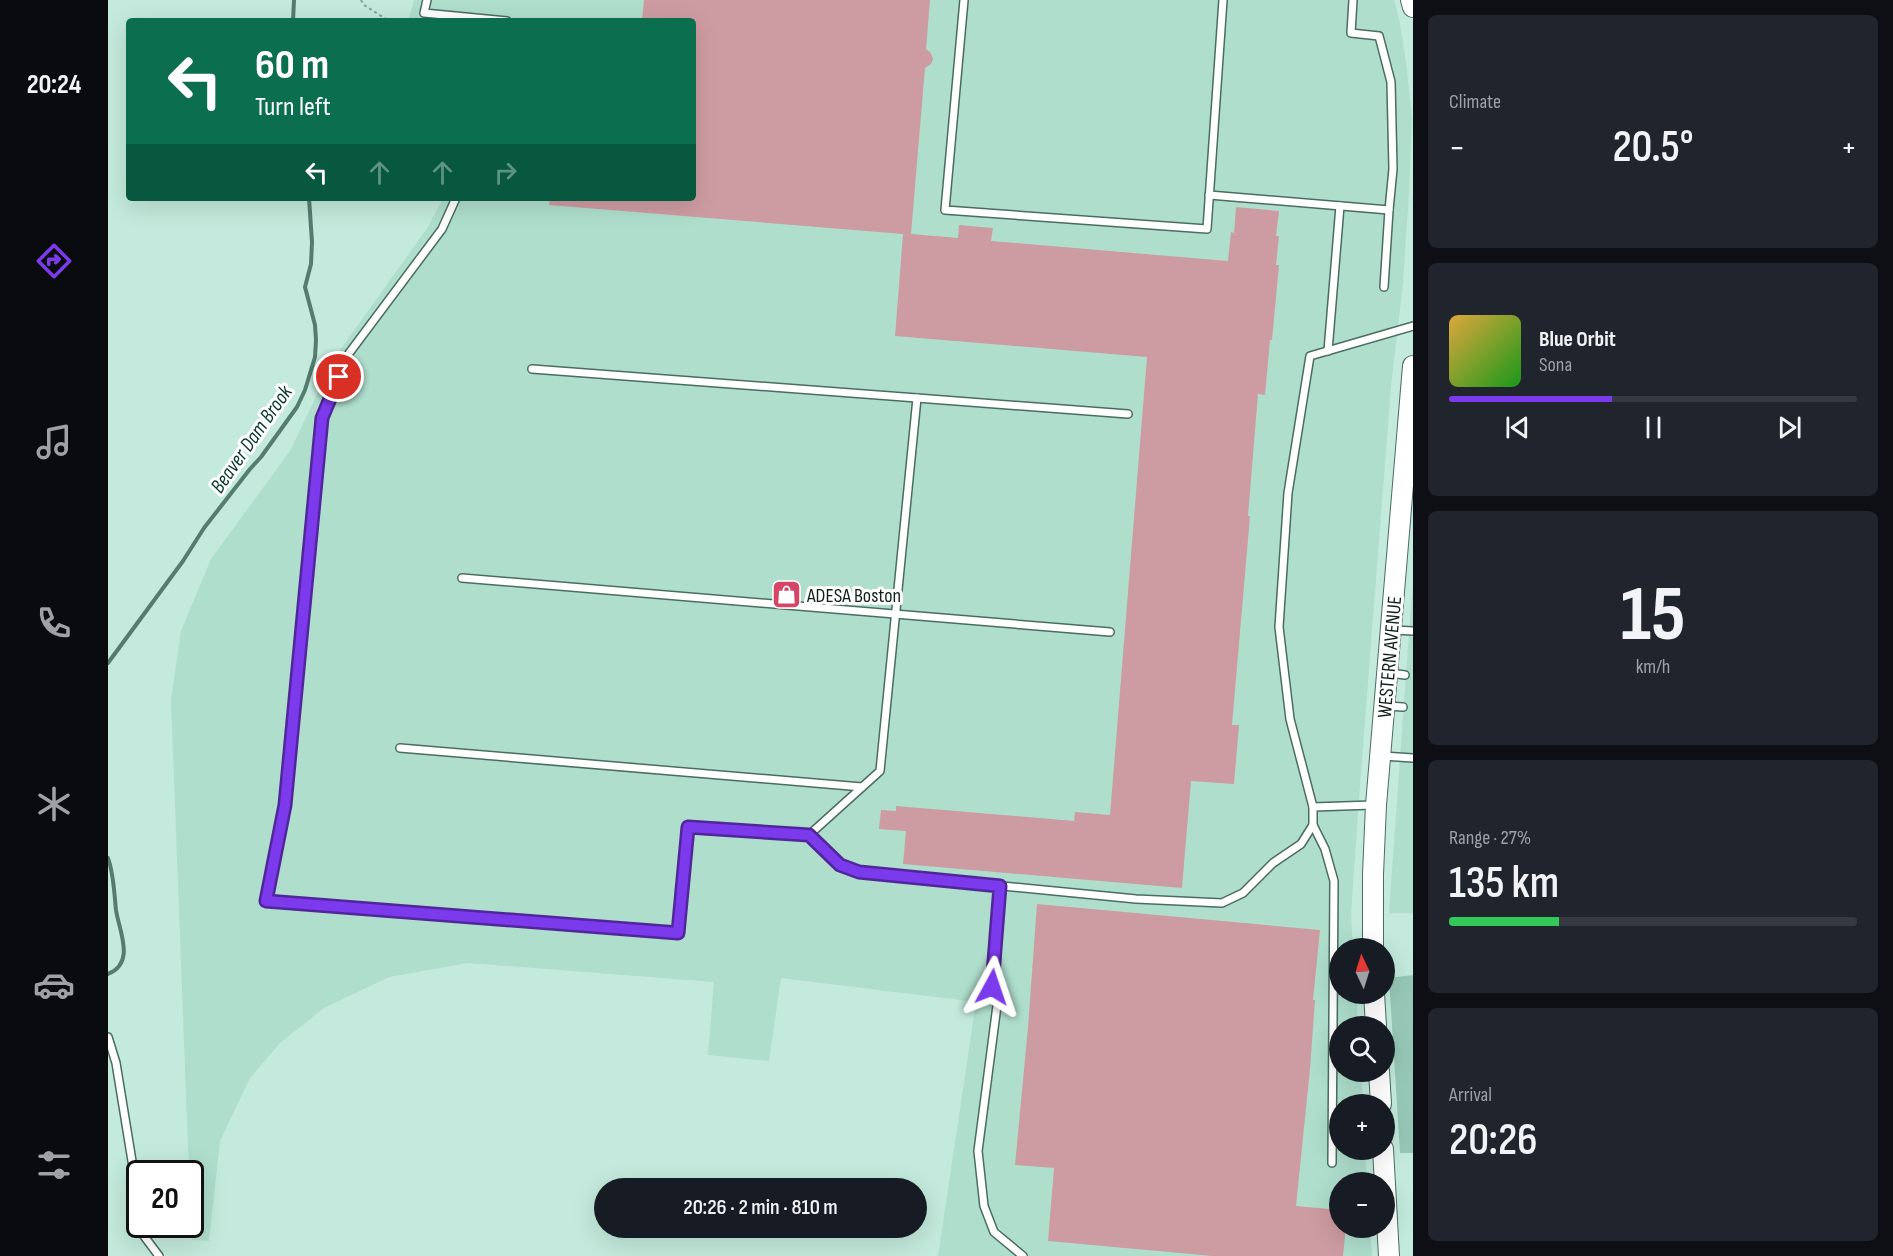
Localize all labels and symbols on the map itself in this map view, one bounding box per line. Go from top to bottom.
pin [313,351,364,402]
water label: Beaver Dam Brook [205,380,298,498]
shop icon: ADESA Boston [770,579,802,611]
place label: ADESA Boston [806,584,901,608]
street label: WESTERN AVENUE [1373,595,1407,719]
north arrow [1329,938,1395,1004]
position arrow [960,955,1024,1019]
speed limit sign: 20 [126,1160,204,1238]

